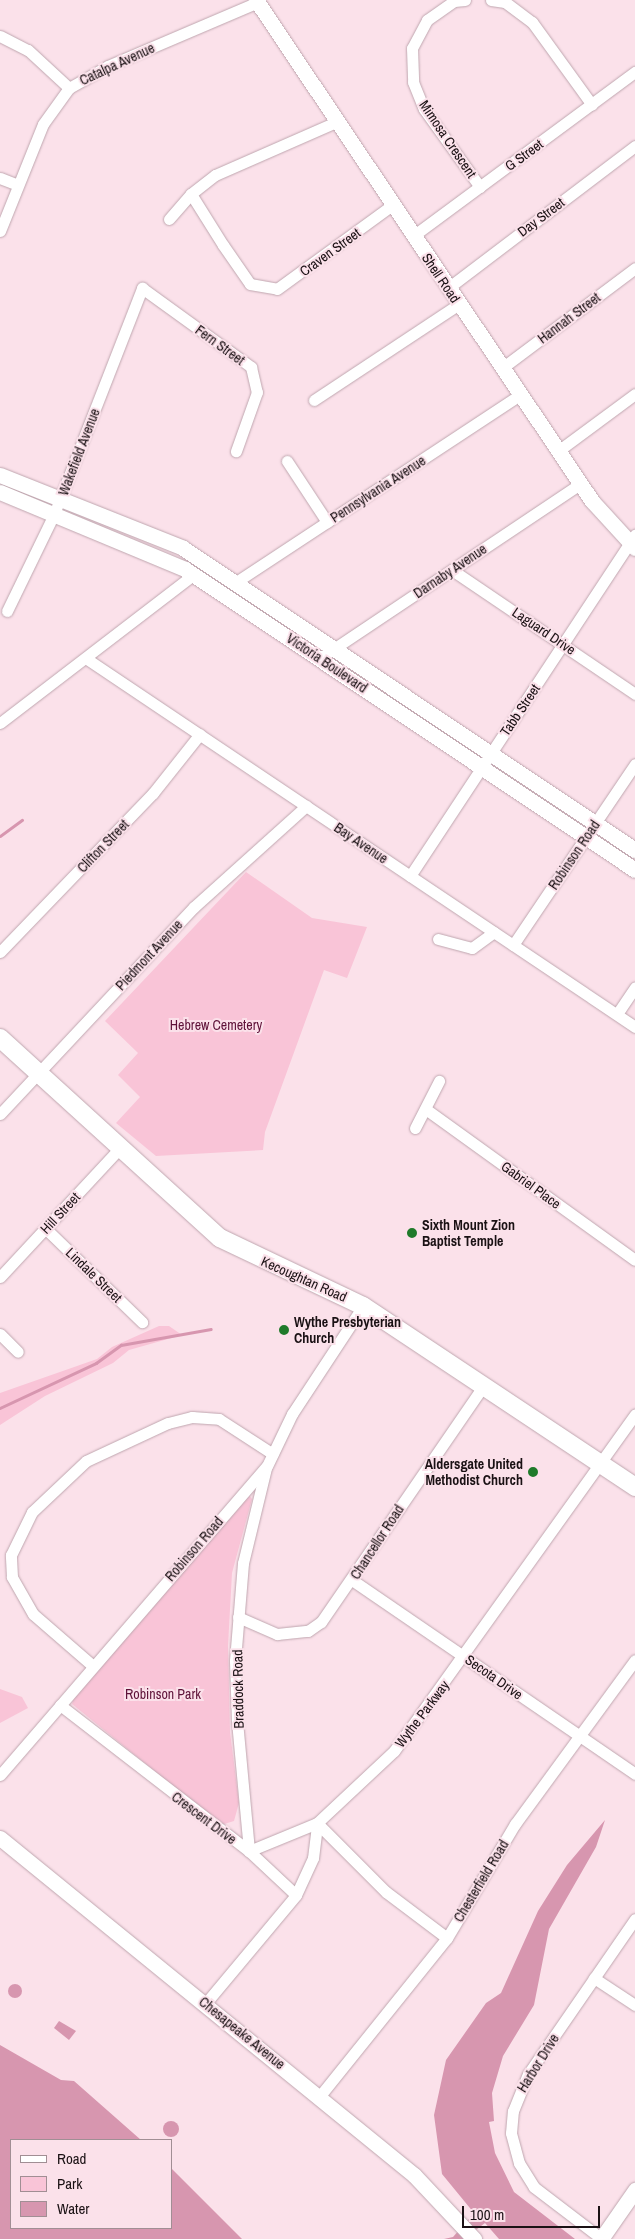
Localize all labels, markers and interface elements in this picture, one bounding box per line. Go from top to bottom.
street label: Catalpa Avenue [77,39,157,89]
street label: Mimosa Crescent [416,97,480,181]
street label: G Street [502,136,546,174]
street label: Day Street [514,194,568,240]
street label: Craven Street [296,224,364,280]
street label: Shell Road [418,250,464,306]
street label: Hannah Street [534,289,604,347]
street label: Fern Street [192,321,248,369]
street label: Wakefield Avenue [55,406,103,498]
street label: Pennsylvania Avenue [327,452,429,526]
street label: Darnaby Avenue [410,540,490,602]
street label: Laguard Drive [509,604,579,658]
street label: Victoria Boulevard [283,630,371,696]
street label: Tabb Street [497,681,543,739]
street label: Clifton Street [74,816,132,876]
street label: Robinson Road [545,817,603,893]
street label: Bay Avenue [331,819,391,867]
street label: Piedmont Avenue [112,916,186,994]
park label: Hebrew Cemetery [170,1017,262,1033]
street label: Gabriel Place [498,1158,564,1212]
street label: Hill Street [37,1189,83,1237]
place label: Sixth Mount Zion Baptist Temple [422,1217,515,1250]
marker: Sixth Mount Zion Baptist Temple [406,1227,418,1239]
street label: Lindale Street [62,1244,126,1306]
street label: Kecoughtan Road [259,1253,349,1305]
place label: Wythe Presbyterian Church [294,1314,401,1346]
marker: Wythe Presbyterian Church [278,1324,290,1336]
place label: Aldersgate United Methodist Church [425,1456,523,1488]
marker: Aldersgate United Methodist Church [527,1466,539,1478]
street label: Chancellor Road [347,1502,407,1582]
street label: Robinson Road [161,1513,227,1585]
street label: Braddock Road [229,1649,247,1729]
street label: Secota Drive [462,1651,526,1703]
street label: Wythe Parkway [391,1677,453,1751]
park label: Robinson Park [125,1686,201,1702]
street label: Crescent Drive [168,1788,240,1848]
street label: Chesterfield Road [450,1837,512,1925]
street label: Chesapeake Avenue [195,1993,289,2073]
street label: Harbor Drive [513,2031,563,2095]
legend [10,2139,172,2229]
text: Road [57,2148,86,2169]
text: Park [57,2173,82,2194]
scale bar [465,2196,602,2228]
text: Water [57,2198,89,2219]
text: 100 m [470,2204,504,2225]

